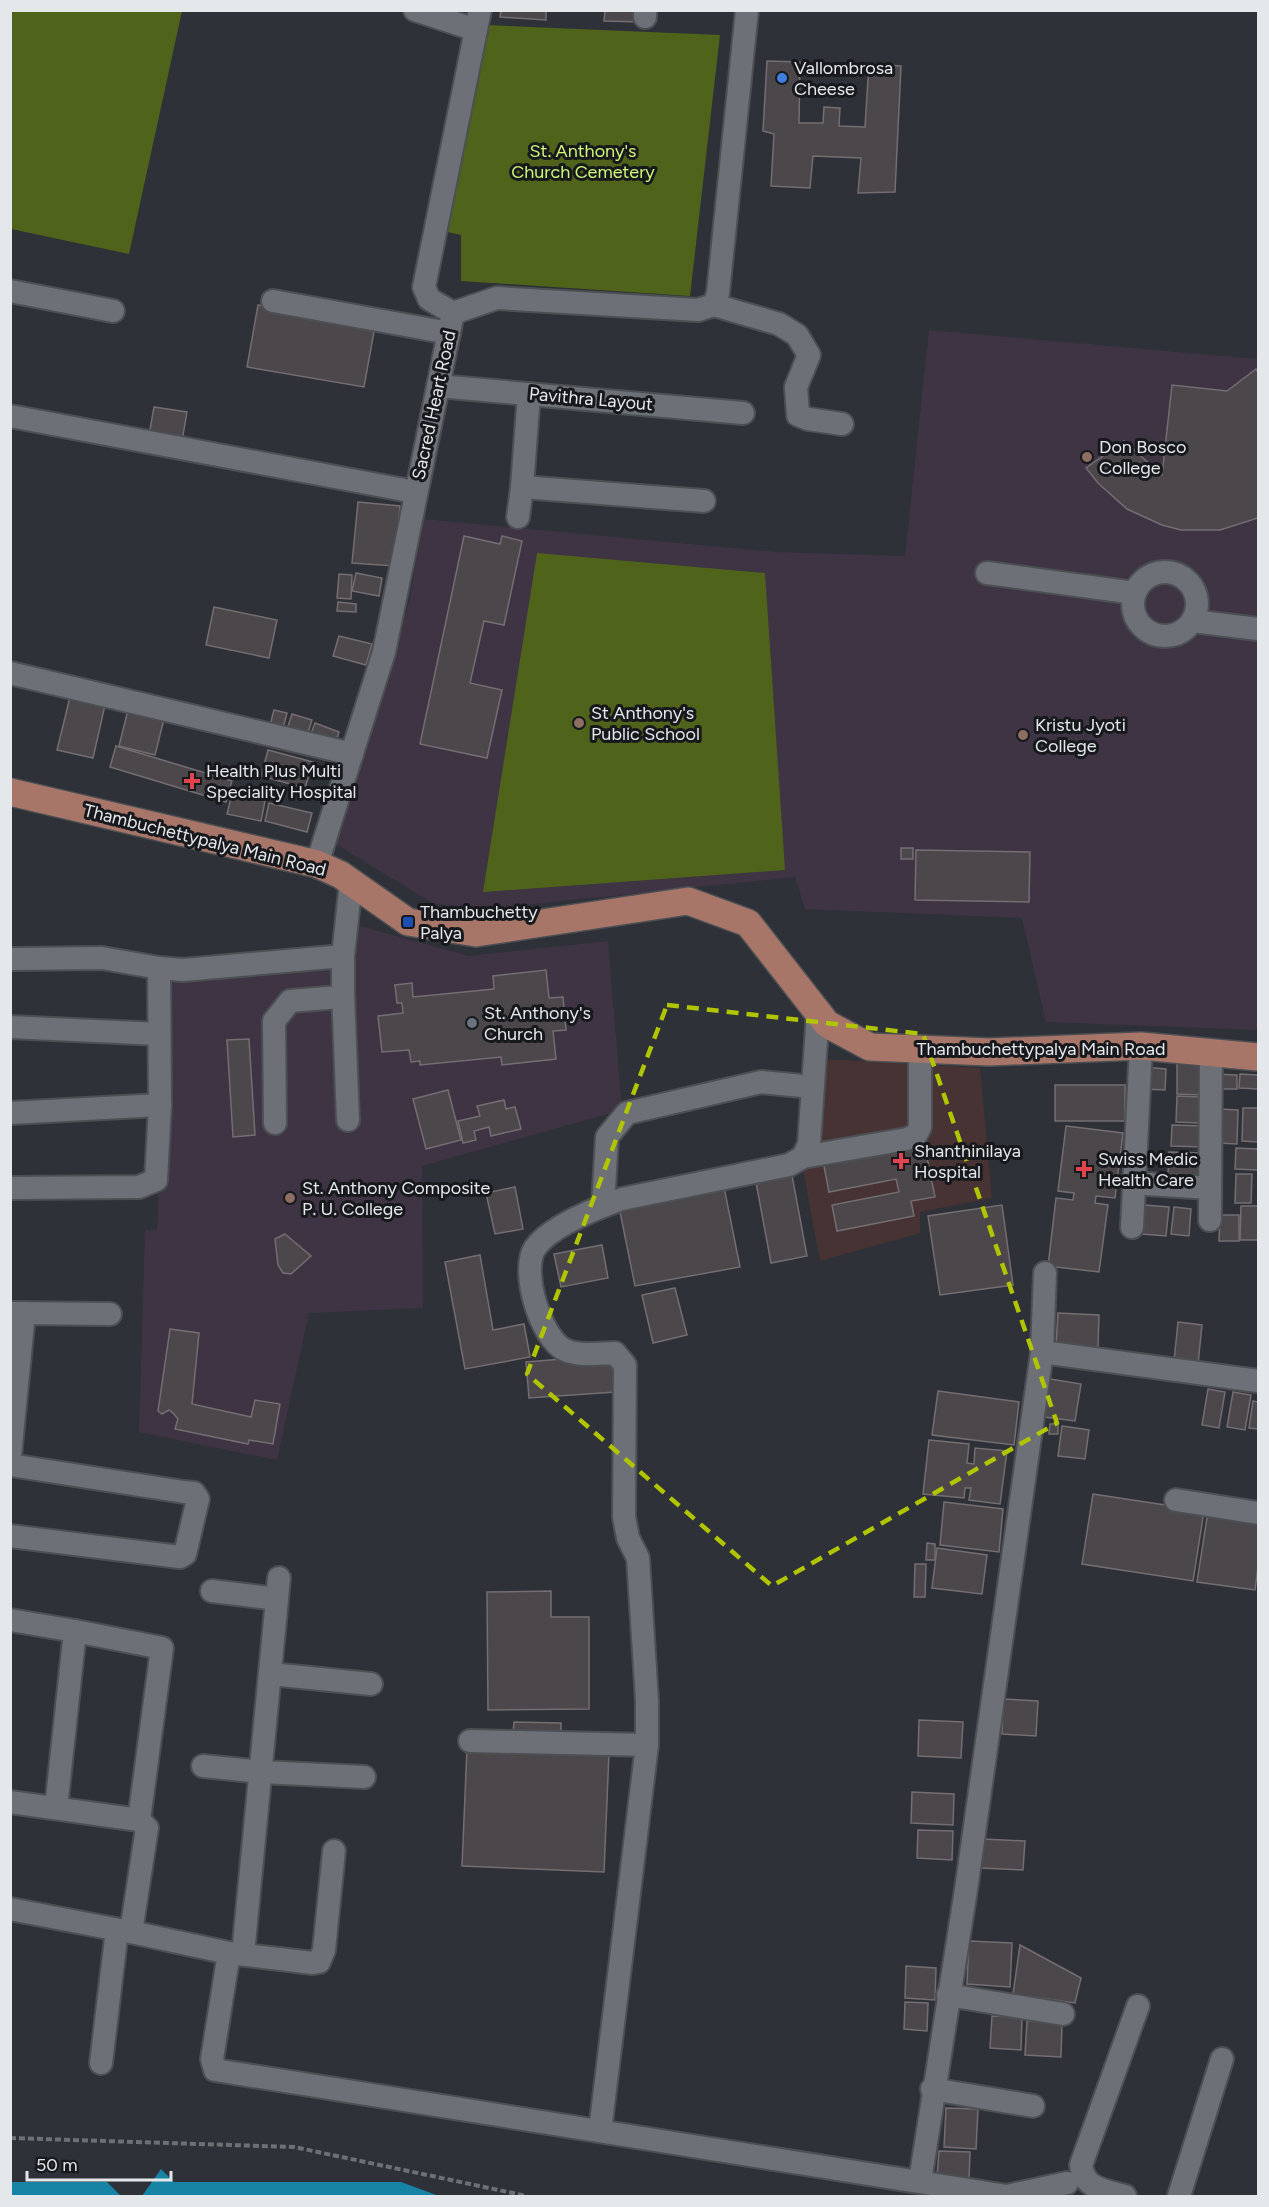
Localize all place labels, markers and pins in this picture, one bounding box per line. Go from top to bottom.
place label: Vallombrosa Cheese [794,57,893,100]
marker: Vallombrosa Cheese [775,71,789,85]
place label: Don Bosco College [1099,436,1186,479]
marker: Don Bosco College [1080,450,1094,464]
place label: St Anthony's Public School [591,702,700,745]
place label: Kristu Jyoti College [1035,714,1126,757]
marker: St Anthony's Public School [572,716,586,730]
marker: Kristu Jyoti College [1016,728,1030,742]
place label: Health Plus Multi Speciality Hospital [206,760,357,803]
marker: Health Plus Multi Speciality Hospital [183,772,201,790]
place label: Thambuchetty Palya [420,901,538,944]
marker: Thambuchetty Palya [401,915,415,929]
place label: St. Anthony's Church [484,1002,591,1045]
marker: St. Anthony's Church [465,1016,479,1030]
place label: Shanthinilaya Hospital [914,1140,1021,1183]
place label: Swiss Medic Health Care [1098,1148,1198,1191]
marker: Shanthinilaya Hospital [892,1152,910,1170]
marker: Swiss Medic Health Care [1075,1160,1093,1178]
place label: St. Anthony Composite P. U. College [302,1177,491,1220]
marker: St. Anthony Composite P. U. College [283,1191,297,1205]

